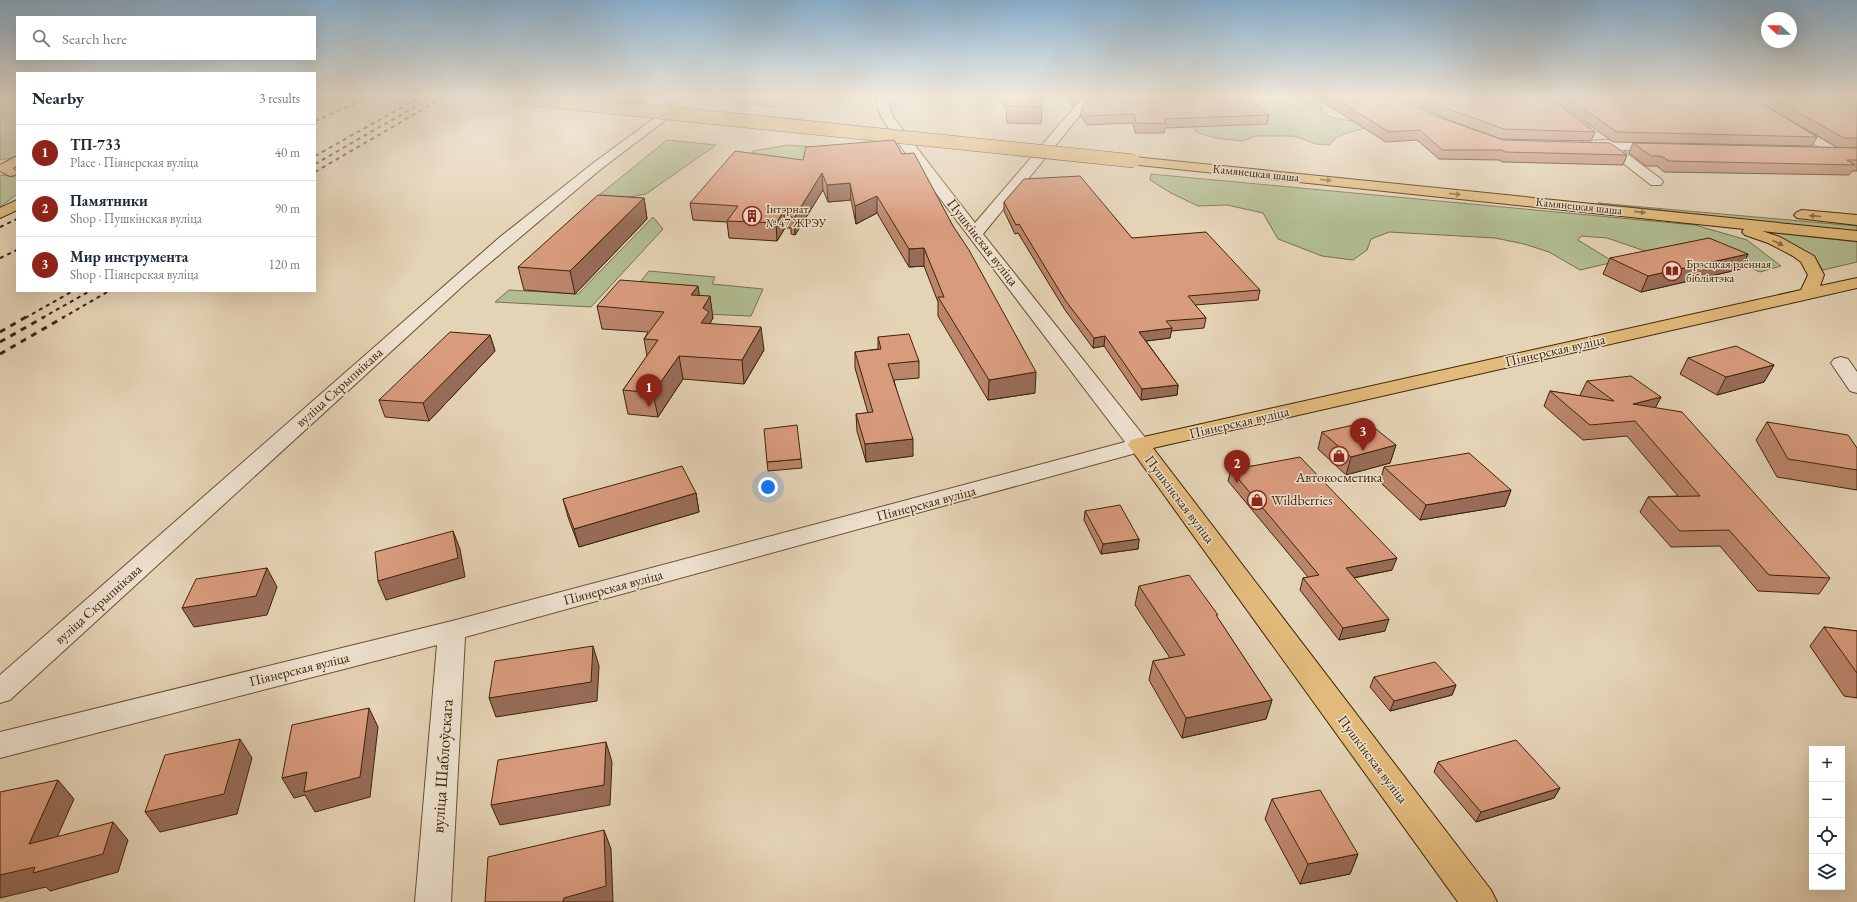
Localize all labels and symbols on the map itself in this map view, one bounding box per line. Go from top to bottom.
north arrow [1761,12,1797,48]
street label: Камянецкая шаша [1212,160,1300,186]
one-way arrow [1320,177,1332,184]
one-way arrow [1449,190,1461,197]
street label: Камянецкая шаша [1535,193,1623,219]
street label: Пушкінская вуліца [943,195,1023,290]
place label: Інтэрнат № 47 ЖРЭУ [766,201,827,231]
building icon: Інтэрнат № 47 ЖРЭУ [741,205,763,227]
one-way arrow [1634,209,1646,216]
one-way arrow [1809,213,1821,219]
one-way arrow [1773,240,1784,246]
place label: Брэсцкая раённая бібліятэка [1686,256,1772,286]
library icon: Брэсцкая раённая бібліятэка [1661,260,1683,282]
street label: Піянерская вуліца [1503,330,1607,370]
street label: вуліца Скрыпнікава [292,343,387,431]
pin: 1 [636,374,662,407]
street label: Піянерская вуліца [1187,402,1291,442]
pin: 3 [1350,418,1376,451]
shop icon: Автокосметика [1328,445,1350,467]
pin: 2 [1224,450,1250,483]
street label: Пушкінская вуліца [1141,451,1219,547]
place label: Автокосметика [1295,468,1383,486]
your location [758,477,778,497]
street label: Піянерская вуліца [874,481,978,525]
shop icon: Wildberries [1246,489,1268,511]
place label: Wildberries [1271,491,1333,509]
street label: вуліца Скрыпнікава [51,560,146,648]
street label: Піянерская вуліца [561,565,665,609]
street label: Піянерская вуліца [247,648,351,690]
street label: вуліца Шаблоўскага [426,698,458,834]
street label: Пушкінская вуліца [1334,711,1412,807]

